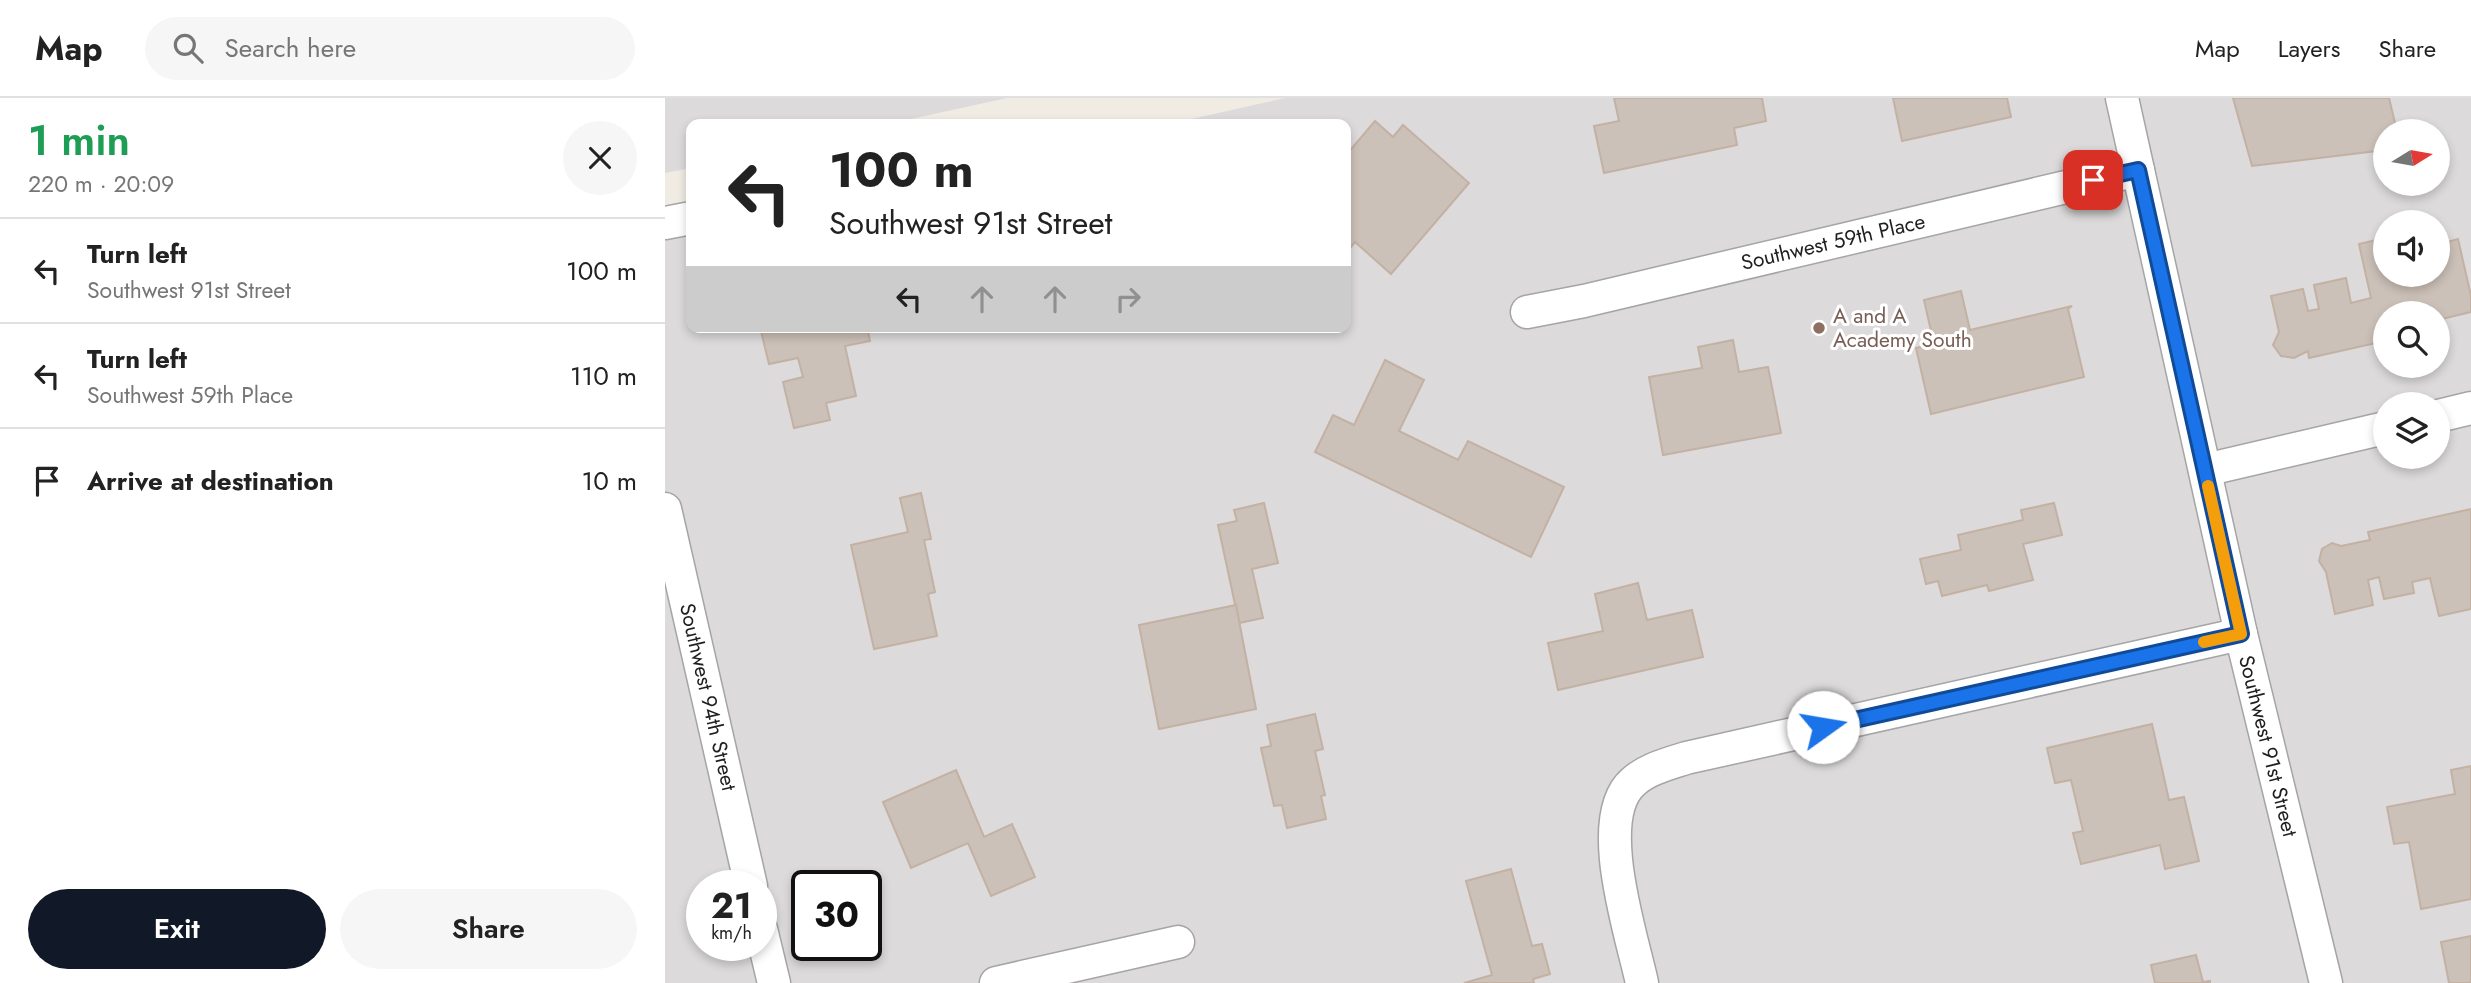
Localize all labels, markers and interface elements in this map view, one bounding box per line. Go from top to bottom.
search box [145,17,635,80]
text: Map [35,25,103,72]
icon: search [169,29,207,67]
text: Search here [225,29,356,67]
text: Map [2195,31,2240,66]
text: Layers [2278,31,2340,66]
text: Share [2378,31,2436,66]
text: 1 min [28,110,130,171]
north arrow [2373,119,2450,196]
map controls [2373,119,2450,469]
button: close [563,121,637,195]
text: 100 m [829,135,974,205]
icon: left [714,147,805,238]
pin [2063,150,2123,210]
icon: arrive [2074,161,2112,199]
text: 220 m · 20:09 [28,167,174,201]
text: Southwest 91st Street [829,200,1112,246]
street label: Southwest 59th Place [1738,206,1928,278]
button: sound [2373,210,2450,287]
text: Turn left [87,235,187,273]
icon: left [28,252,66,290]
text: 100 m [566,252,637,290]
text: Southwest 91st Street [87,273,291,307]
icon: left [890,280,928,318]
icon: ahead [963,280,1001,318]
icon: ahead [1036,280,1074,318]
icon: right [1109,280,1147,318]
place label: A and A Academy South [1833,301,1972,355]
button: search [2373,301,2450,378]
marker: A and A Academy South [1811,320,1827,336]
text: Turn left [87,340,187,378]
icon: left [28,357,66,395]
text: 110 m [570,357,637,395]
text: Southwest 59th Place [87,378,293,412]
button: layers [2373,392,2450,469]
icon: arrive [28,462,66,500]
text: Arrive at destination [87,462,334,500]
text: 10 m [582,462,637,500]
street label: Southwest 94th Street [672,600,744,794]
street label: Southwest 91st Street [2231,652,2305,840]
position arrow [1786,690,1860,764]
speed limit sign: 30 [791,870,882,961]
text: 21 [711,881,752,931]
button: Exit [28,889,326,969]
button: Share [340,889,637,969]
text: km/h [711,920,752,946]

